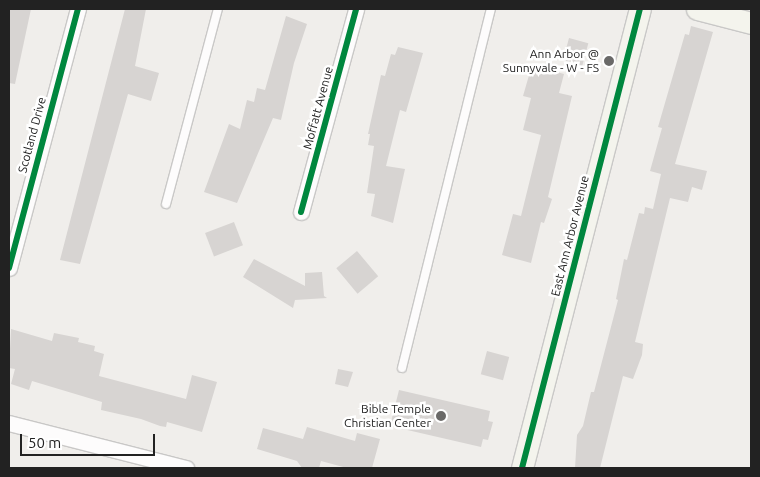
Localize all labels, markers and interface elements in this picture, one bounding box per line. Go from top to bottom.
place label: Ann Arbor @ Sunnyvale - W - FS [503,47,599,75]
marker: Ann Arbor @ Sunnyvale - W - FS [603,55,615,67]
street label: Moffatt Avenue [300,65,336,151]
street label: Scotland Drive [15,96,49,174]
street label: East Ann Arbor Avenue [548,174,592,298]
place label: Bible Temple Christian Center [344,402,431,430]
marker: Bible Temple Christian Center [435,410,447,422]
scale bar [22,424,158,456]
text: 50 m [28,434,61,451]

